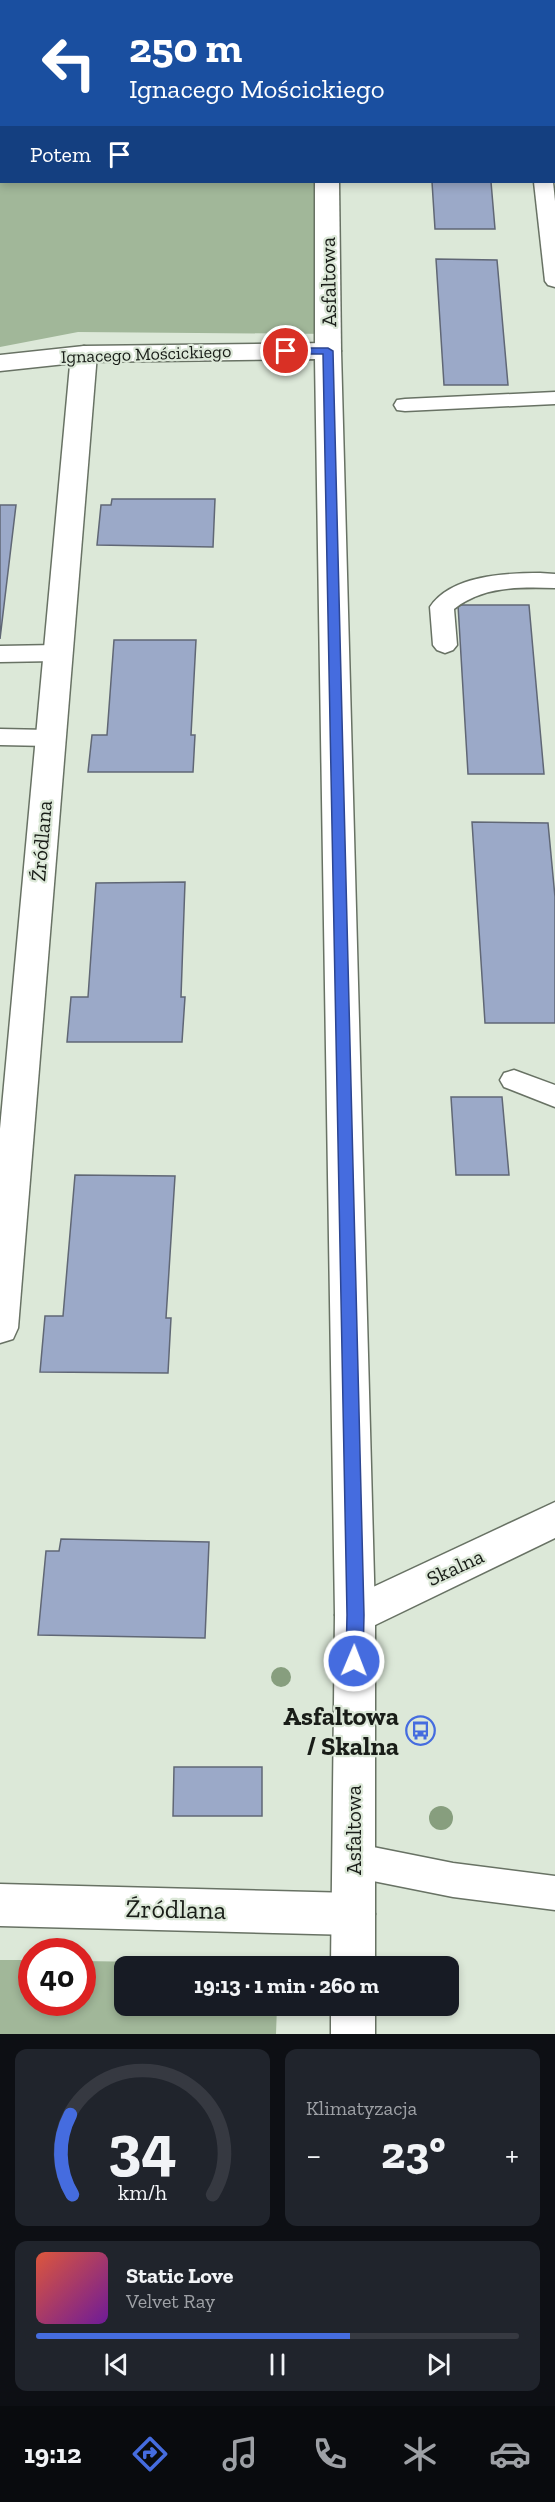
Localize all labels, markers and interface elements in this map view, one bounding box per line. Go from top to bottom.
text: 250 m [129,22,242,73]
icon: left [30,24,108,102]
text: Ignacego Mościckiego [129,73,385,105]
icon: arrive [103,138,136,171]
text: Potem [30,141,91,168]
street label: Asfaltowa [315,237,341,327]
pin [260,325,311,376]
icon: arrive [269,334,302,367]
street label: Ignacego Mościckiego [60,340,232,368]
street label: Źródlana [25,799,57,883]
street label: Skalna [423,1543,487,1591]
position arrow [322,1629,386,1693]
place label: Asfaltowa / Skalna [283,1700,399,1762]
bus stop icon: Asfaltowa / Skalna [404,1715,436,1747]
street label: Asfaltowa [341,1785,366,1875]
street label: Źródlana [125,1892,227,1926]
speed limit sign: 40 [18,1938,96,2016]
text: 19:13 · 1 min · 260 m [194,1972,379,1999]
text: Klimatyzacja [306,2096,417,2120]
text: 34 [108,2110,177,2185]
text: 23° [381,2126,446,2180]
text: − [306,2135,321,2174]
text: + [505,2135,519,2174]
text: km/h [118,2180,167,2205]
text: Static Love [126,2262,233,2289]
text: Velvet Ray [126,2289,215,2313]
icon: previous [100,2348,133,2381]
icon: pause [261,2348,294,2381]
icon: next [422,2348,455,2381]
icon: directions [129,2433,171,2475]
icon: music [219,2433,261,2475]
icon: phone [309,2433,351,2475]
icon: climate [399,2433,441,2475]
icon: car [489,2433,531,2475]
text: 19:12 [24,2438,81,2470]

